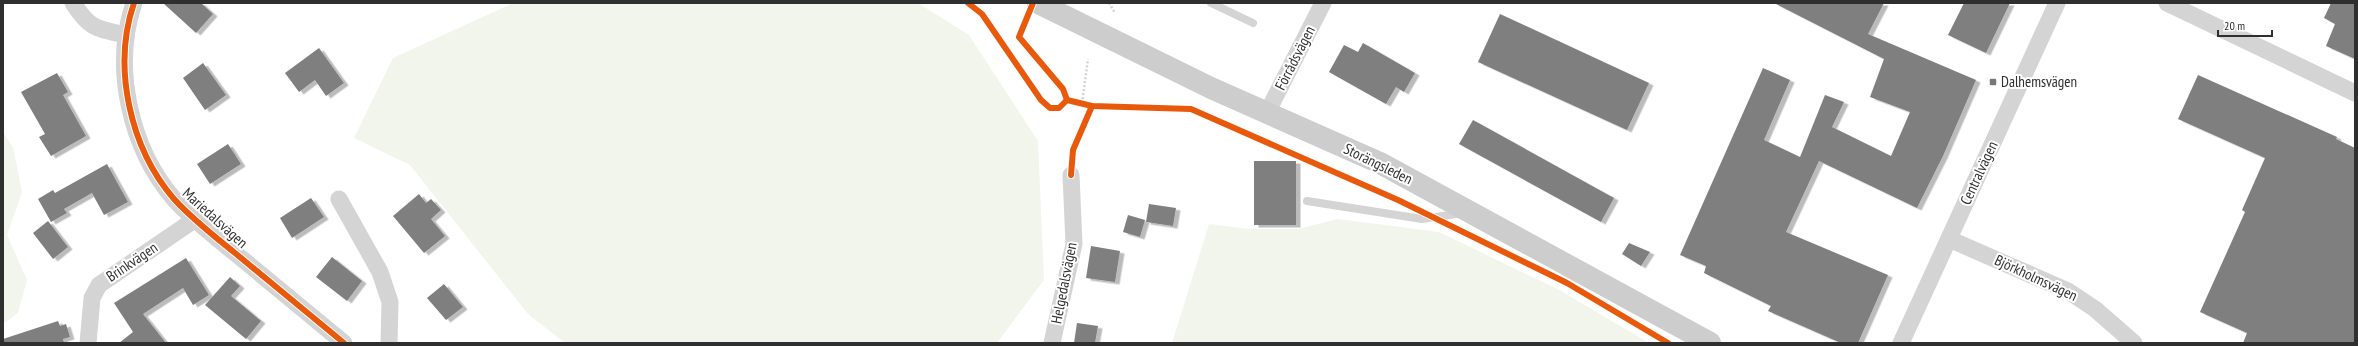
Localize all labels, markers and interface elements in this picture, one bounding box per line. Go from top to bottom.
scale bar [2218,12,2272,38]
text: 20 m [2224,18,2245,33]
street label: Förrådsvägen [1270,22,1319,93]
place label: Dalhemsvägen [2001,72,2077,91]
marker: Dalhemsvägen [1988,77,1998,87]
street label: Centralvägen [1956,138,2002,208]
street label: Storängsleden [1341,139,1416,188]
street label: Mariedalsvägen [179,183,252,252]
street label: Brinkvägen [102,238,161,286]
street label: Helgedalsvägen [1046,241,1081,325]
street label: Björkholmsvägen [1992,250,2081,305]

